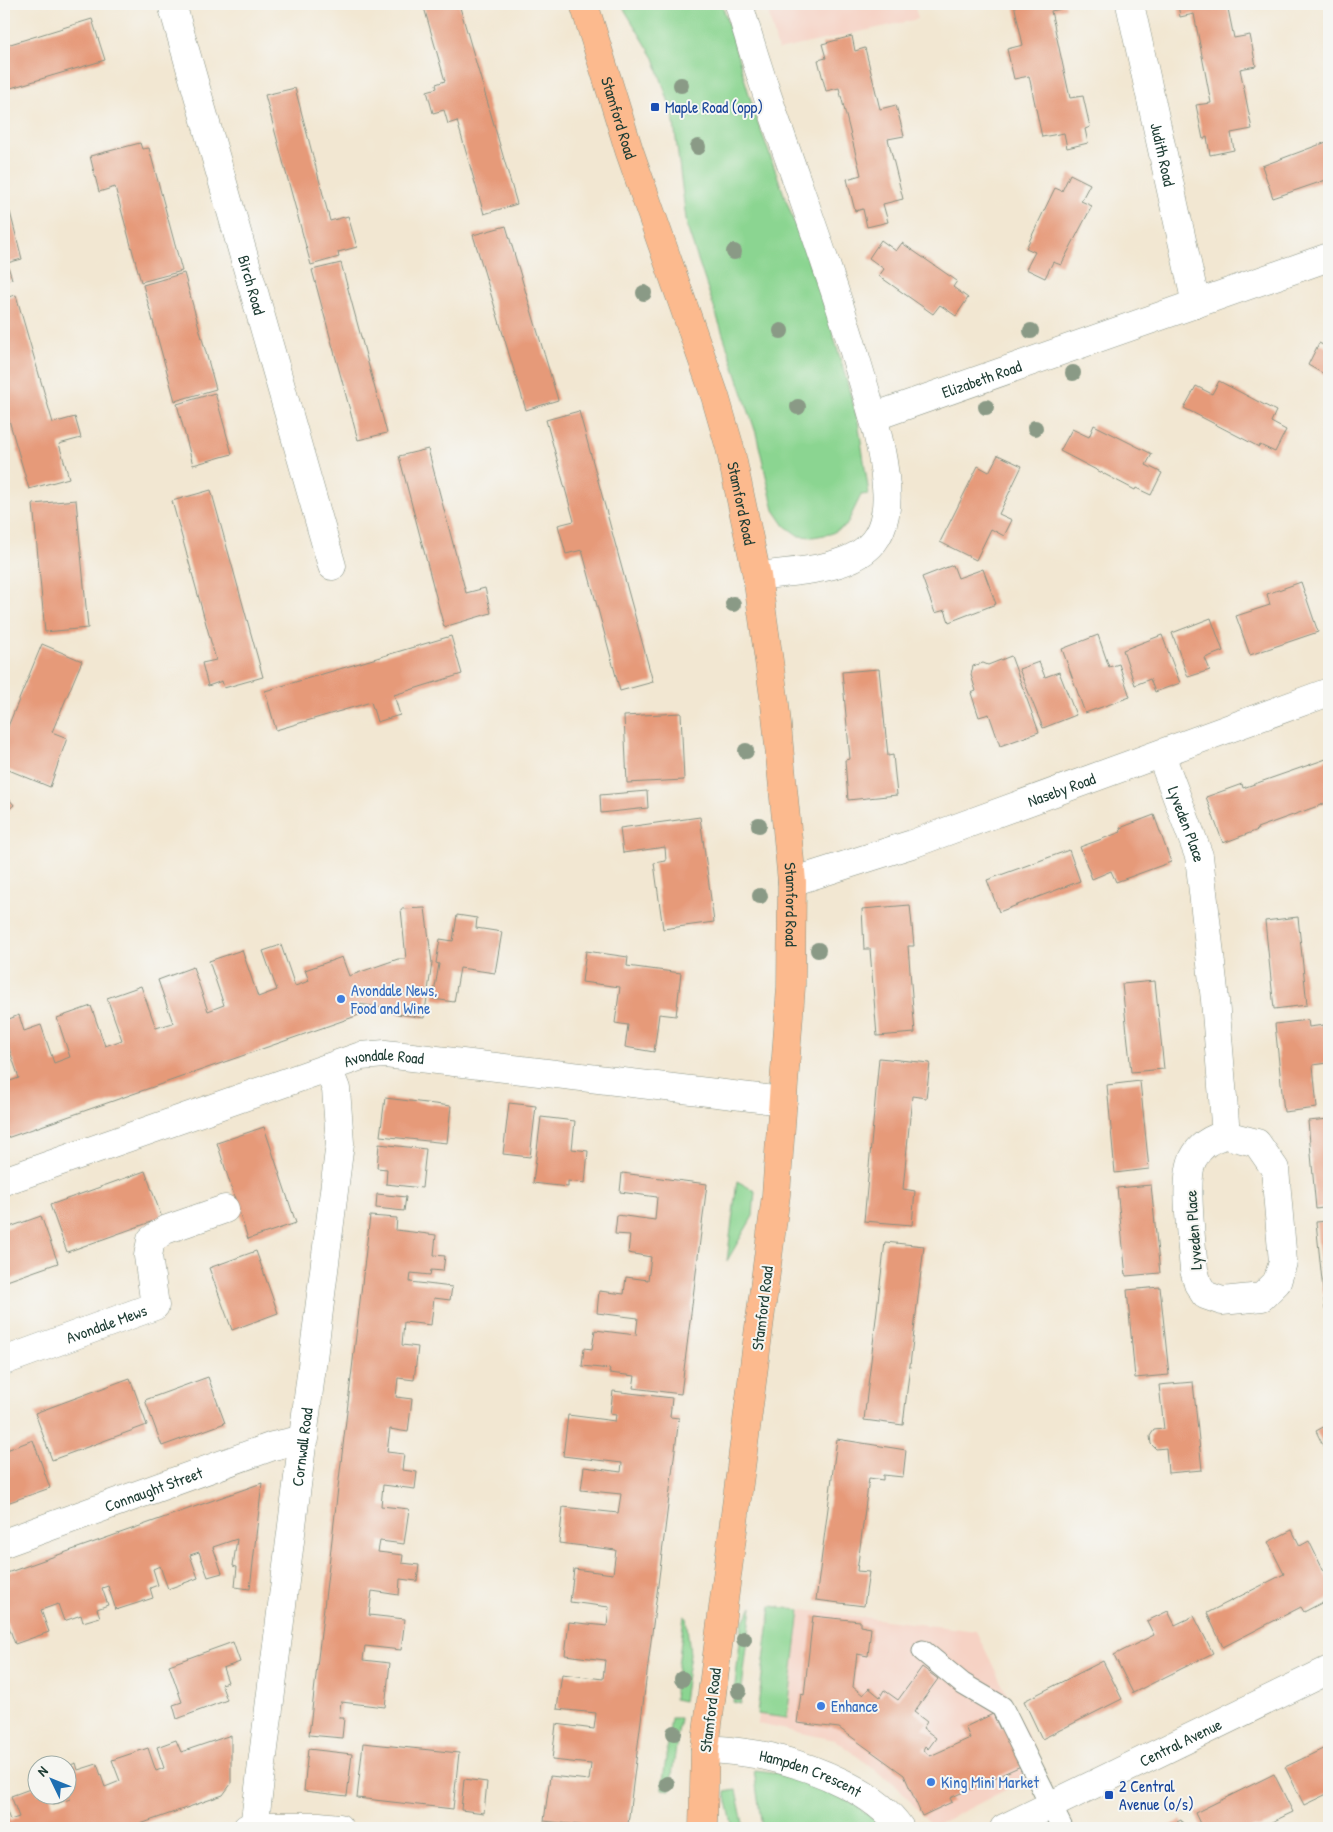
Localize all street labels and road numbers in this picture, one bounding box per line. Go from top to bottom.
street label: Stamford Road [596,74,642,162]
street label: Judith Road [1145,121,1181,188]
street label: Birch Road [233,253,271,317]
street label: Elizabeth Road [939,355,1024,403]
street label: Stamford Road [722,460,761,547]
street label: Naseby Road [1025,767,1098,812]
street label: Lyveden Place [1163,783,1211,864]
street label: Stamford Road [779,861,803,947]
street label: Avondale Road [341,1043,425,1072]
street label: Lyveden Place [1179,1189,1207,1271]
street label: Stamford Road [746,1265,778,1351]
street label: Avondale Mews [63,1299,150,1348]
street label: Cornwall Road [286,1406,318,1488]
street label: Connaught Street [102,1461,206,1517]
street label: Stamford Road [694,1667,726,1753]
street label: Central Avenue [1135,1713,1226,1772]
street label: Hampden Crescent [758,1744,866,1802]

